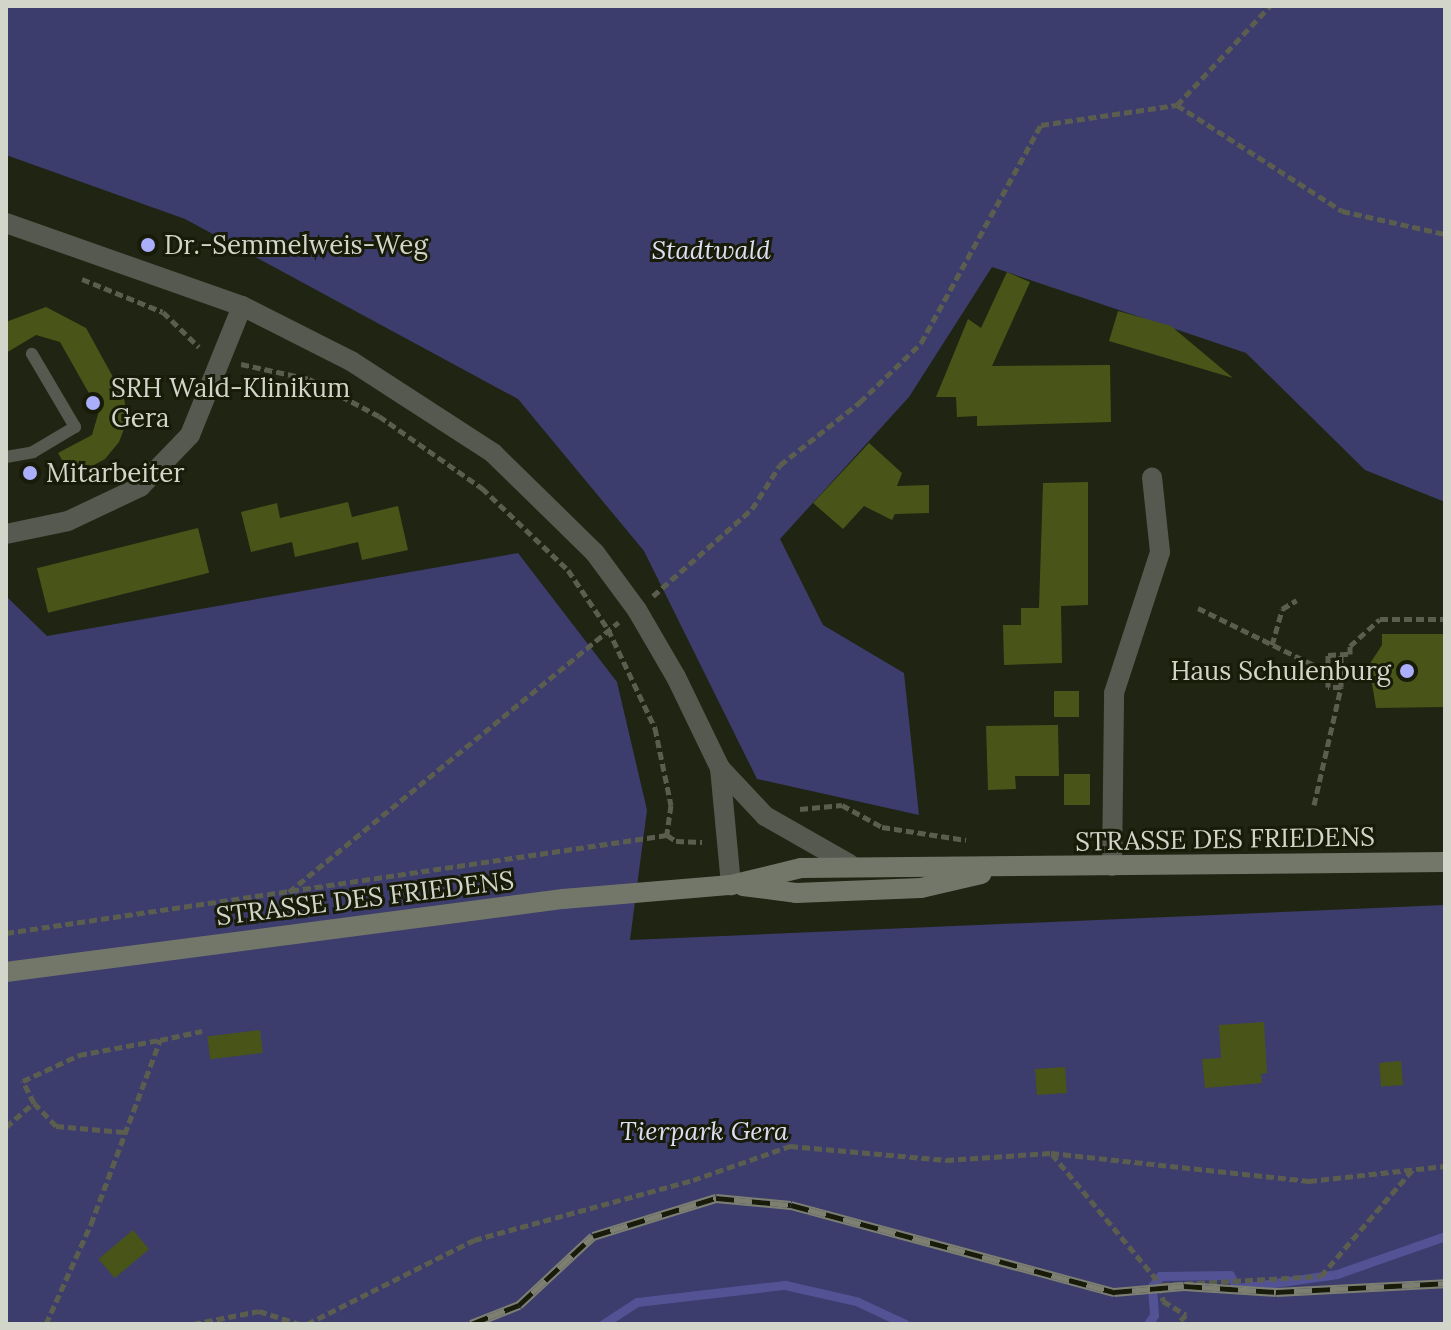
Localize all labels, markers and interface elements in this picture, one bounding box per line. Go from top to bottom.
place label: Dr.-Semmelweis-Weg [164,229,428,261]
park label: Stadtwald [651,234,771,266]
marker: Dr.-Semmelweis-Weg [139,236,157,254]
place label: SRH Wald-Klinikum Gera [111,372,350,434]
marker: SRH Wald-Klinikum Gera [82,392,104,414]
place label: Mitarbeiter [46,457,185,489]
marker: Mitarbeiter [21,464,39,482]
place label: Haus Schulenburg [1170,655,1391,687]
marker: Haus Schulenburg [1398,662,1416,680]
street label: STRASSE DES FRIEDENS [1075,821,1375,857]
street label: STRASSE DES FRIEDENS [214,864,516,932]
park label: Tierpark Gera [620,1115,788,1147]

